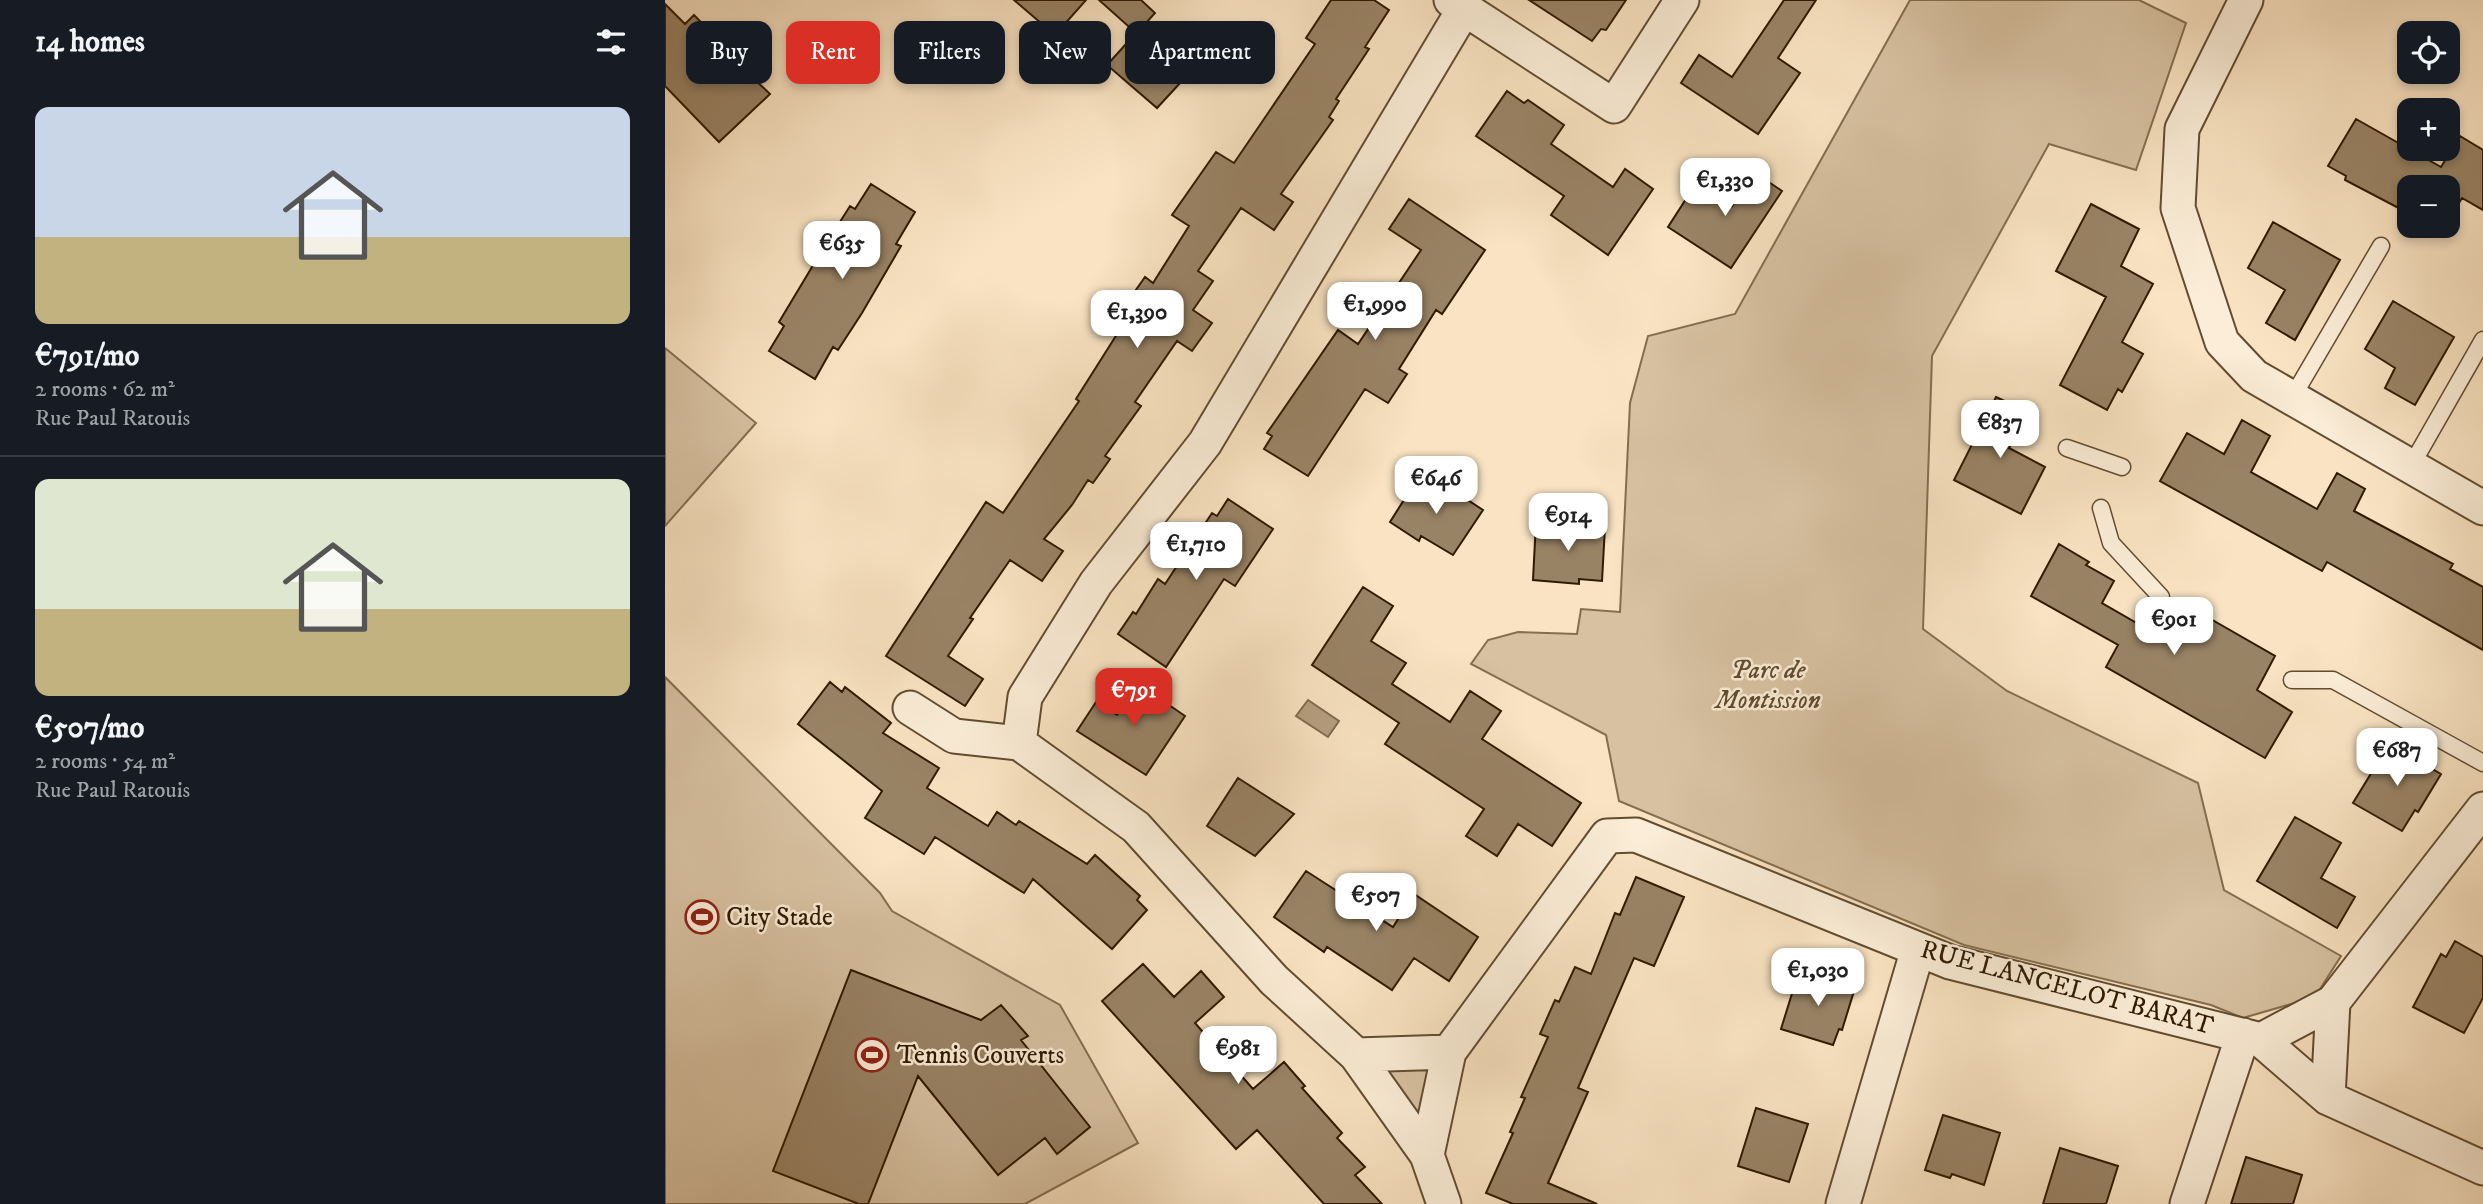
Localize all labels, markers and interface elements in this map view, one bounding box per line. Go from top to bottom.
chip: Buy [686,21,772,84]
chip: Rent [786,21,880,84]
chip: Filters [894,21,1005,84]
chip: New [1019,21,1111,84]
chip: Apartment [1125,21,1275,84]
map controls [2397,21,2460,238]
button: locate [2397,21,2460,84]
icon: filters [592,23,630,61]
text: 14 homes [35,24,145,61]
button: + [2397,98,2460,161]
icon: home [270,152,396,278]
pin: €1,330 [1668,158,1782,218]
text: €1,330 [1696,166,1754,195]
button: − [2397,175,2460,238]
pin: €635 [801,222,883,281]
text: €635 [819,229,865,258]
pin: €1,990 [1318,282,1432,342]
pin: €1,390 [1080,290,1194,350]
text: €1,990 [1343,290,1407,319]
text: €1,390 [1107,298,1167,327]
text: €791/mo [35,338,139,375]
text: 2 rooms · 62 m² [35,375,175,404]
pin: €837 [1959,400,2041,460]
text: Rue Paul Ratouis [35,404,190,433]
text: €837 [1977,408,2023,437]
pin: €646 [1395,456,1477,516]
text: €646 [1411,464,1461,493]
pin: €914 [1527,494,1609,553]
text: €914 [1545,501,1591,530]
pin: €1,710 [1139,522,1253,582]
icon: home [270,524,396,650]
text: €1,710 [1166,530,1226,559]
pin: €901 [2133,598,2215,657]
text: €901 [2151,605,2197,634]
park label: Parc de Montission [1713,654,1821,717]
pin: €791 [1093,668,1175,728]
text: €791 [1111,676,1157,705]
text: €507/mo [35,710,144,747]
pin: €687 [2356,728,2438,788]
text: €687 [2372,736,2422,765]
text: 2 rooms · 54 m² [35,747,175,776]
text: Rue Paul Ratouis [35,776,190,805]
pin: €507 [1335,874,1417,933]
text: €507 [1351,881,1401,910]
sports icon: City Stade [683,898,721,936]
place label: City Stade [726,901,833,934]
street label: RUE LANCELOT BARAT [1917,933,2217,1043]
pin: €1,030 [1761,948,1875,1008]
text: €1,030 [1787,956,1849,985]
pin: €981 [1197,1026,1279,1086]
text: €981 [1216,1034,1260,1063]
sports icon: Tennis Couverts [853,1036,891,1074]
place label: Tennis Couverts [897,1039,1064,1072]

